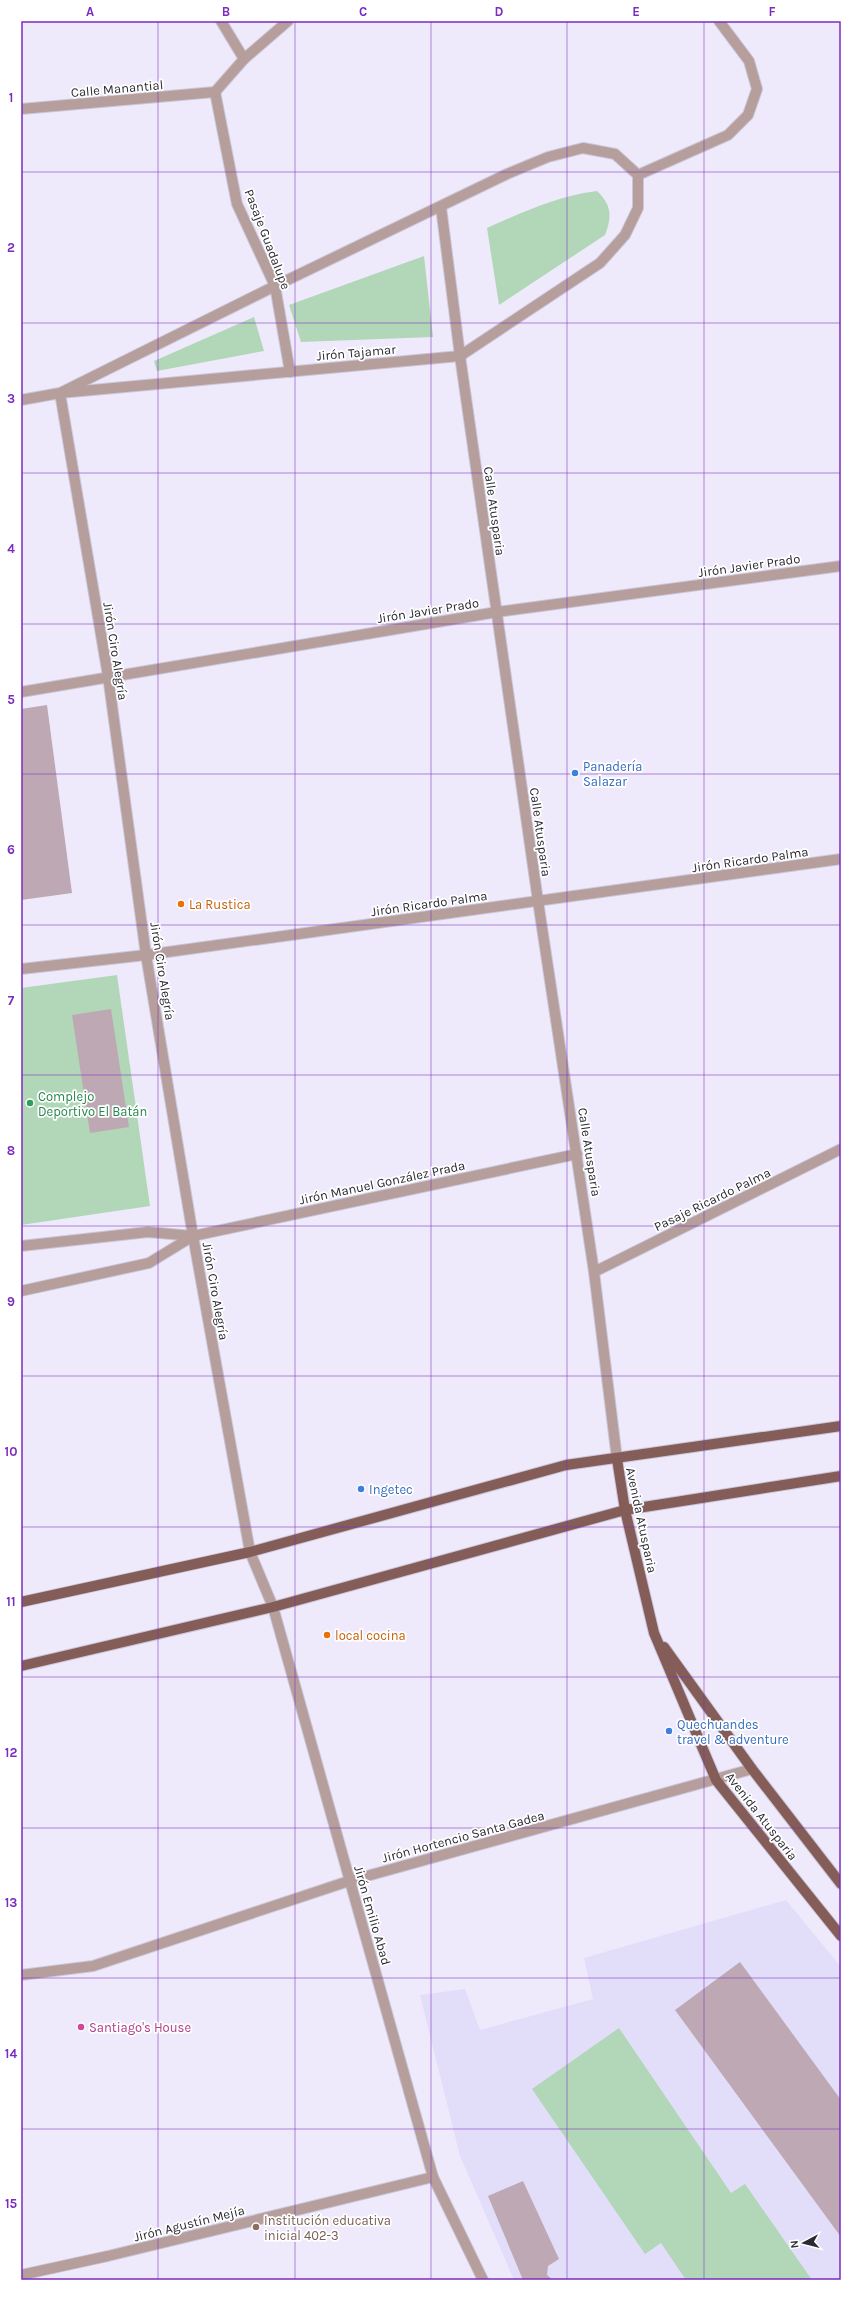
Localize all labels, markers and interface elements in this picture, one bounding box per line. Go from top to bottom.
text: A [86,4,94,19]
text: B [222,4,230,19]
text: C [359,4,367,19]
text: D [495,4,504,19]
text: E [632,4,640,19]
text: F [768,4,776,19]
street label: Calle Manantial [70,77,164,100]
text: 1 [9,90,13,105]
street label: Pasaje Guadalupe [241,187,294,292]
text: 2 [7,240,15,255]
street label: Jirón Tajamar [316,342,397,363]
text: 3 [7,391,15,406]
street label: Calle Atusparia [481,466,508,557]
text: 4 [7,541,15,556]
street label: Jirón Javier Prado [697,551,801,580]
street label: Jirón Javier Prado [376,595,480,626]
street label: Jirón Ciro Alegría [100,601,131,701]
text: 5 [7,692,15,707]
place label: Panadería Salazar [583,759,642,789]
marker: Panadería Salazar [570,768,580,778]
street label: Calle Atusparia [527,787,554,878]
text: 6 [7,842,15,857]
street label: Jirón Ricardo Palma [691,844,809,875]
street label: Jirón Ricardo Palma [370,888,488,919]
place label: La Rustica [189,897,251,912]
marker: La Rustica [176,899,186,909]
street label: Jirón Ciro Alegría [147,921,178,1021]
text: 7 [8,993,15,1008]
place label: Complejo Deportivo El Batán [38,1089,147,1119]
marker: Complejo Deportivo El Batán [25,1098,35,1108]
street label: Calle Atusparia [575,1107,604,1198]
text: 8 [7,1143,15,1158]
street label: Jirón Manuel González Prada [298,1158,466,1207]
street label: Pasaje Ricardo Palma [651,1165,773,1234]
street label: Jirón Ciro Alegría [199,1241,232,1341]
text: 9 [7,1294,15,1309]
text: 10 [5,1444,17,1459]
street label: Avenida Atusparia [623,1466,660,1574]
place label: Ingetec [369,1482,413,1497]
marker: Ingetec [356,1484,366,1494]
text: 11 [6,1594,16,1609]
place label: local cocina [335,1628,406,1643]
marker: local cocina [322,1630,332,1640]
place label: Quechuandes travel & adventure [677,1717,789,1747]
marker: Quechuandes travel & adventure [664,1726,674,1736]
text: 12 [5,1745,17,1760]
street label: Avenida Atusparia [723,1769,801,1863]
street label: Jirón Hortencio Santa Gadea [380,1808,546,1865]
street label: Jirón Emilio Abad [351,1864,394,1967]
text: 13 [5,1895,17,1910]
place label: Santiago's House [89,2020,191,2035]
marker: Santiago's House [76,2022,86,2032]
text: 14 [5,2046,17,2061]
text: 15 [5,2196,18,2211]
street label: Jirón Agustín Mejía [132,2202,246,2245]
place label: Institución educativa inicial 402-3 [264,2213,391,2243]
marker: Institución educativa inicial 402-3 [251,2222,261,2232]
north arrow [784,2223,824,2263]
text: N [788,2239,802,2249]

